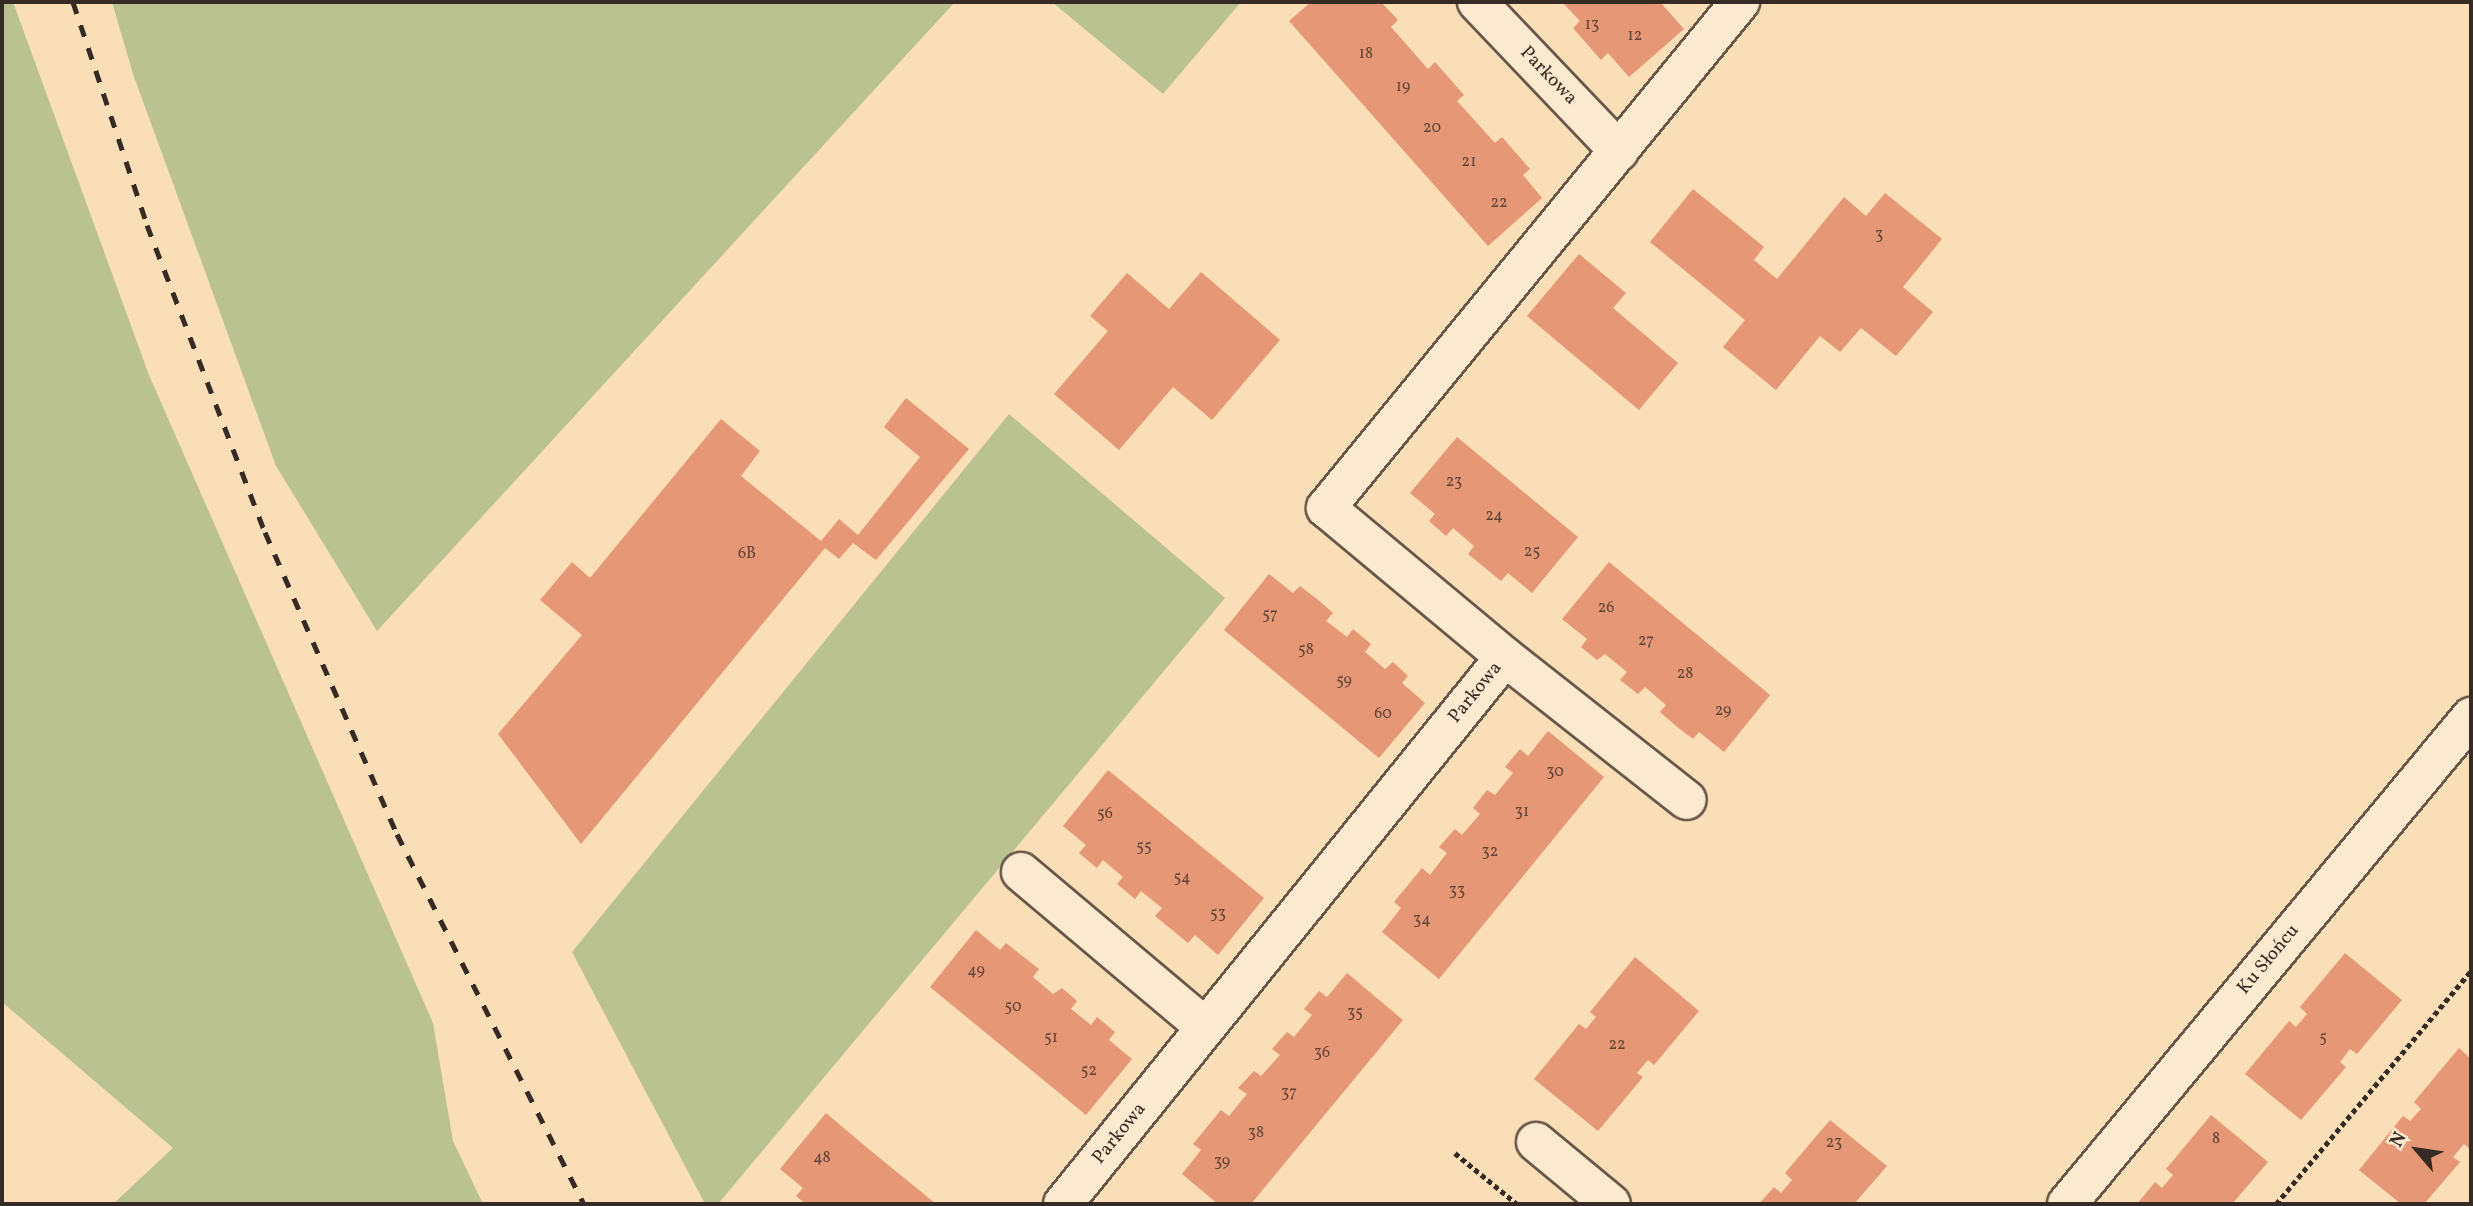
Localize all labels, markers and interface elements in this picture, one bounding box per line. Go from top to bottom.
house number: 13 [1585,15,1599,35]
house number: 12 [1628,26,1642,46]
street label: Parkowa [1515,42,1581,110]
house number: 18 [1359,44,1373,64]
house number: 19 [1396,77,1410,97]
house number: 20 [1423,118,1441,138]
house number: 21 [1462,152,1476,172]
house number: 22 [1490,193,1508,213]
house number: 3 [1875,225,1883,245]
house number: 23 [1446,472,1462,492]
house number: 24 [1485,506,1503,526]
house number: 25 [1524,542,1540,562]
house number: 6B [738,544,756,564]
house number: 26 [1598,598,1614,618]
house number: 57 [1262,605,1278,625]
house number: 27 [1638,631,1654,651]
house number: 58 [1298,640,1314,660]
street label: Parkowa [1444,658,1508,728]
house number: 28 [1677,664,1693,684]
house number: 59 [1336,671,1352,691]
house number: 29 [1715,701,1731,721]
house number: 60 [1374,704,1392,724]
house number: 30 [1546,762,1564,782]
house number: 31 [1515,802,1529,822]
house number: 56 [1097,804,1113,824]
house number: 55 [1136,837,1152,857]
house number: 32 [1482,842,1498,862]
house number: 54 [1173,868,1191,888]
house number: 33 [1449,881,1465,901]
house number: 53 [1210,904,1226,924]
house number: 34 [1413,910,1431,930]
street label: Ku Słońcu [2233,920,2305,1000]
house number: 49 [967,961,985,981]
house number: 50 [1005,997,1021,1017]
house number: 35 [1347,1003,1363,1023]
house number: 51 [1044,1028,1058,1048]
house number: 5 [2319,1028,2327,1048]
house number: 22 [1608,1035,1626,1055]
house number: 36 [1314,1043,1330,1063]
house number: 52 [1081,1061,1097,1081]
house number: 37 [1281,1083,1297,1103]
street label: Parkowa [1088,1099,1152,1169]
north arrow [2382,1115,2452,1185]
house number: 38 [1248,1123,1264,1143]
text: N [2384,1127,2413,1152]
house number: 8 [2212,1129,2220,1149]
house number: 23 [1826,1133,1842,1153]
house number: 48 [813,1148,831,1168]
house number: 39 [1214,1152,1230,1172]

